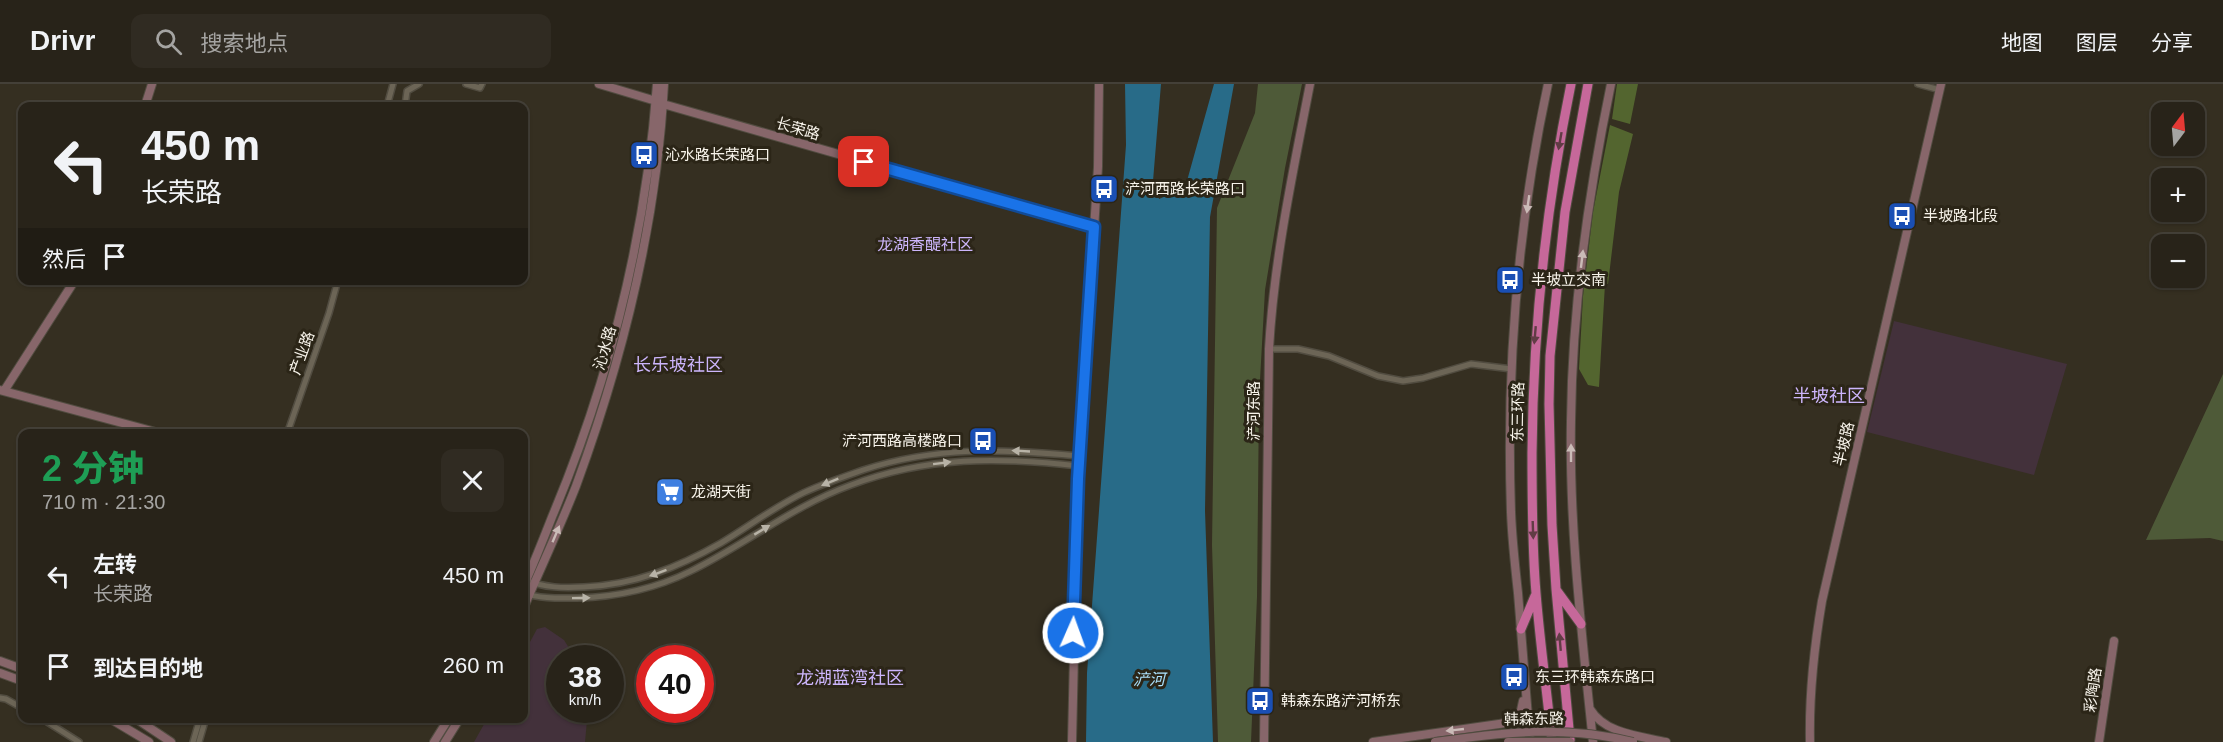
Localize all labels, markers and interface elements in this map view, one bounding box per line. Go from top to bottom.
search box [131,14,551,68]
text: Drivr [30,25,95,56]
icon: search [152,25,185,58]
text: 搜索地点 [200,31,288,56]
text: 地图 [2001,31,2043,54]
text: 图层 [2076,31,2118,54]
text: 分享 [2151,31,2193,54]
north arrow [2151,102,2205,156]
map controls [2151,102,2205,288]
street label: 长荣路 [774,114,822,143]
text: 450 m [141,122,260,169]
icon: left [42,126,120,204]
one-way arrow [1555,132,1564,151]
pin [838,136,889,187]
bus stop icon: 沁水路长荣路口 [628,139,660,171]
icon: arrive [847,145,880,178]
place label: 沁水路长荣路口 [665,146,770,163]
button: + [2151,168,2205,222]
bus stop icon: 浐河西路长荣路口 [1088,173,1120,205]
text: 长荣路 [141,178,222,208]
place label: 浐河西路长荣路口 [1125,180,1245,197]
one-way arrow [1523,194,1532,213]
bus stop icon: 半坡路北段 [1886,200,1918,232]
place label: 半坡路北段 [1923,207,1998,224]
button: − [2151,234,2205,288]
district label: 龙湖香醍社区 [877,236,973,253]
icon: arrive [98,240,131,273]
text: 然后 [42,247,86,272]
one-way arrow [1578,249,1587,268]
bus stop icon: 半坡立交南 [1494,264,1526,296]
place label: 半坡立交南 [1531,271,1606,288]
street label: 沁水路 [590,324,619,372]
one-way arrow [1530,325,1540,344]
street label: 产业路 [286,329,317,377]
district label: 长乐坡社区 [633,355,723,375]
street label: 浐河东路 [1245,381,1262,441]
street label: 东三环路 [1508,382,1527,442]
district label: 半坡社区 [1793,386,1865,406]
street label: 半坡路 [1830,420,1857,468]
bus stop icon: 浐河西路高楼路口 [967,425,999,457]
place label: 浐河西路高楼路口 [842,432,962,449]
one-way arrow [1566,444,1576,463]
one-way arrow [1012,446,1031,456]
text: 2 分钟 [42,448,144,489]
button: close [441,449,504,512]
one-way arrow [933,458,952,467]
supermarket icon: 龙湖天街 [654,476,686,508]
one-way arrow [821,477,839,487]
place label: 龙湖天街 [691,483,751,500]
text: 710 m · 21:30 [42,491,165,513]
one-way arrow [1528,520,1537,539]
one-way arrow [552,525,561,543]
one-way arrow [753,525,770,536]
text: 左转 [93,552,137,577]
icon: left [42,560,75,593]
text: 450 m [443,563,504,588]
one-way arrow [649,569,667,579]
text: 长荣路 [93,583,153,605]
one-way arrow [572,593,591,603]
position arrow [1041,601,1105,665]
one-way arrow [1555,632,1565,651]
speed limit sign: 40 [636,645,714,723]
icon: arrive [42,650,75,683]
text: 260 m [443,653,504,678]
text: 到达目的地 [93,656,203,681]
text: 38 [568,660,602,693]
bus stop icon: 东三环韩森东路口 [1498,661,1530,693]
street label: 彩陶路 [2081,666,2104,713]
district label: 龙湖蓝湾社区 [796,668,904,688]
place label: 东三环韩森东路口 [1535,668,1655,685]
water label: 浐河 [1133,671,1168,688]
bus stop icon: 韩森东路浐河桥东 [1244,685,1276,717]
text: km/h [569,691,601,708]
place label: 韩森东路浐河桥东 [1281,692,1401,709]
street label: 韩森东路 [1504,709,1564,728]
one-way arrow [1446,725,1465,735]

